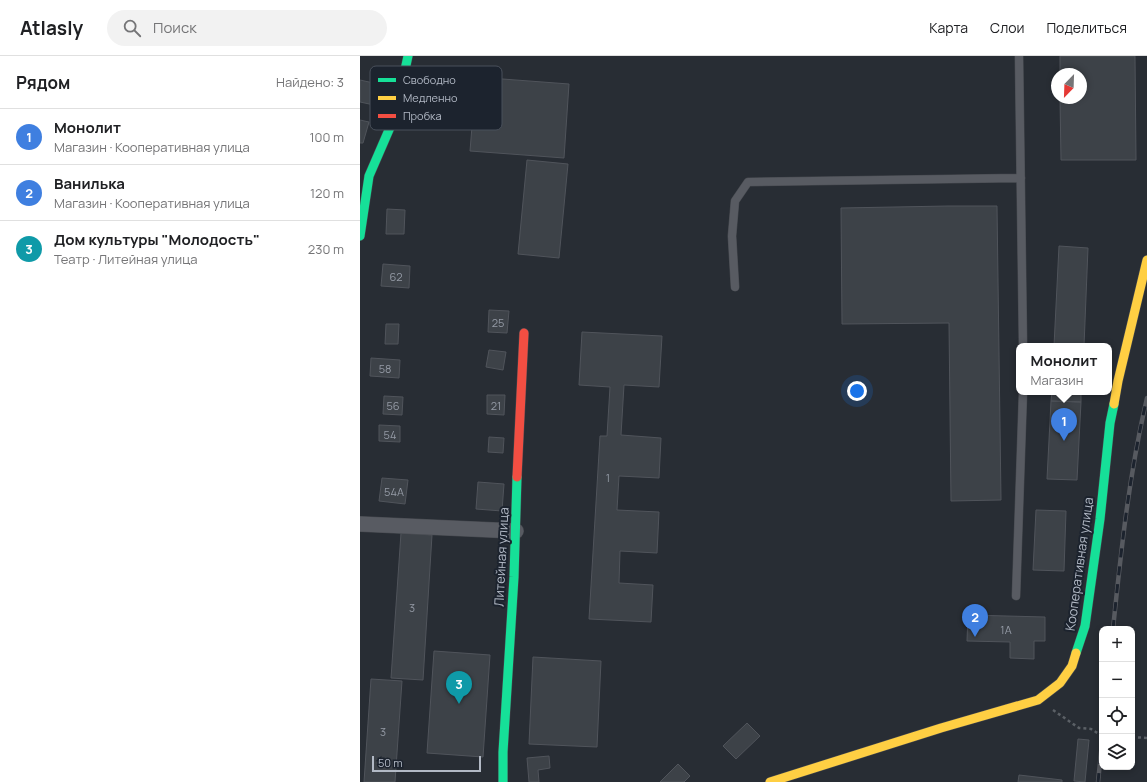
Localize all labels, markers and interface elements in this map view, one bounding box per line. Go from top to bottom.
search box [107,10,387,46]
text: Atlasly [20,15,83,41]
icon: search [121,17,143,39]
text: Поиск [153,17,197,38]
text: Карта [929,18,968,37]
text: Слои [990,18,1024,37]
text: Поделиться [1046,18,1127,37]
legend [370,66,502,130]
north arrow [1051,68,1087,104]
text: Рядом [16,71,70,94]
text: Свободно [403,72,456,87]
text: Найдено: 3 [276,73,344,91]
text: Медленно [403,90,458,105]
text: Пробка [403,108,442,123]
text: Монолит [54,117,121,138]
text: 1 [26,128,32,146]
text: 100 m [309,128,344,146]
text: Магазин · Кооперативная улица [54,138,250,156]
text: Ванилька [54,173,125,194]
text: 2 [25,184,33,202]
text: 120 m [310,184,344,202]
text: Магазин · Кооперативная улица [54,194,250,212]
text: Дом культуры "Молодость" [54,229,260,250]
text: 3 [25,240,33,258]
text: 230 m [308,240,344,258]
text: Театр · Литейная улица [54,250,197,268]
house number: 62 [389,269,403,284]
house number: 25 [492,315,504,330]
popup [1016,343,1112,395]
text: Монолит [1031,350,1097,371]
house number: 58 [379,361,391,376]
text: Магазин [1031,371,1083,389]
your location [847,381,867,401]
house number: 56 [386,398,400,413]
house number: 21 [491,398,501,413]
pin: 1 [1051,408,1077,441]
house number: 54 [384,427,396,442]
house number: 1 [606,470,610,485]
house number: 54А [384,484,404,499]
street label: Кооперативная улица [1061,496,1097,632]
street label: Литейная улица [489,507,513,607]
house number: 3 [409,600,415,615]
pin: 2 [962,604,988,637]
house number: 1А [1000,622,1012,637]
map controls [1099,626,1135,770]
button: + [1099,626,1135,662]
button: − [1099,662,1135,698]
pin: 3 [446,671,472,704]
button: locate [1099,698,1135,734]
house number: 3 [380,724,386,739]
button: layers [1099,734,1135,770]
scale bar [372,754,481,773]
text: 50 m [378,755,403,770]

